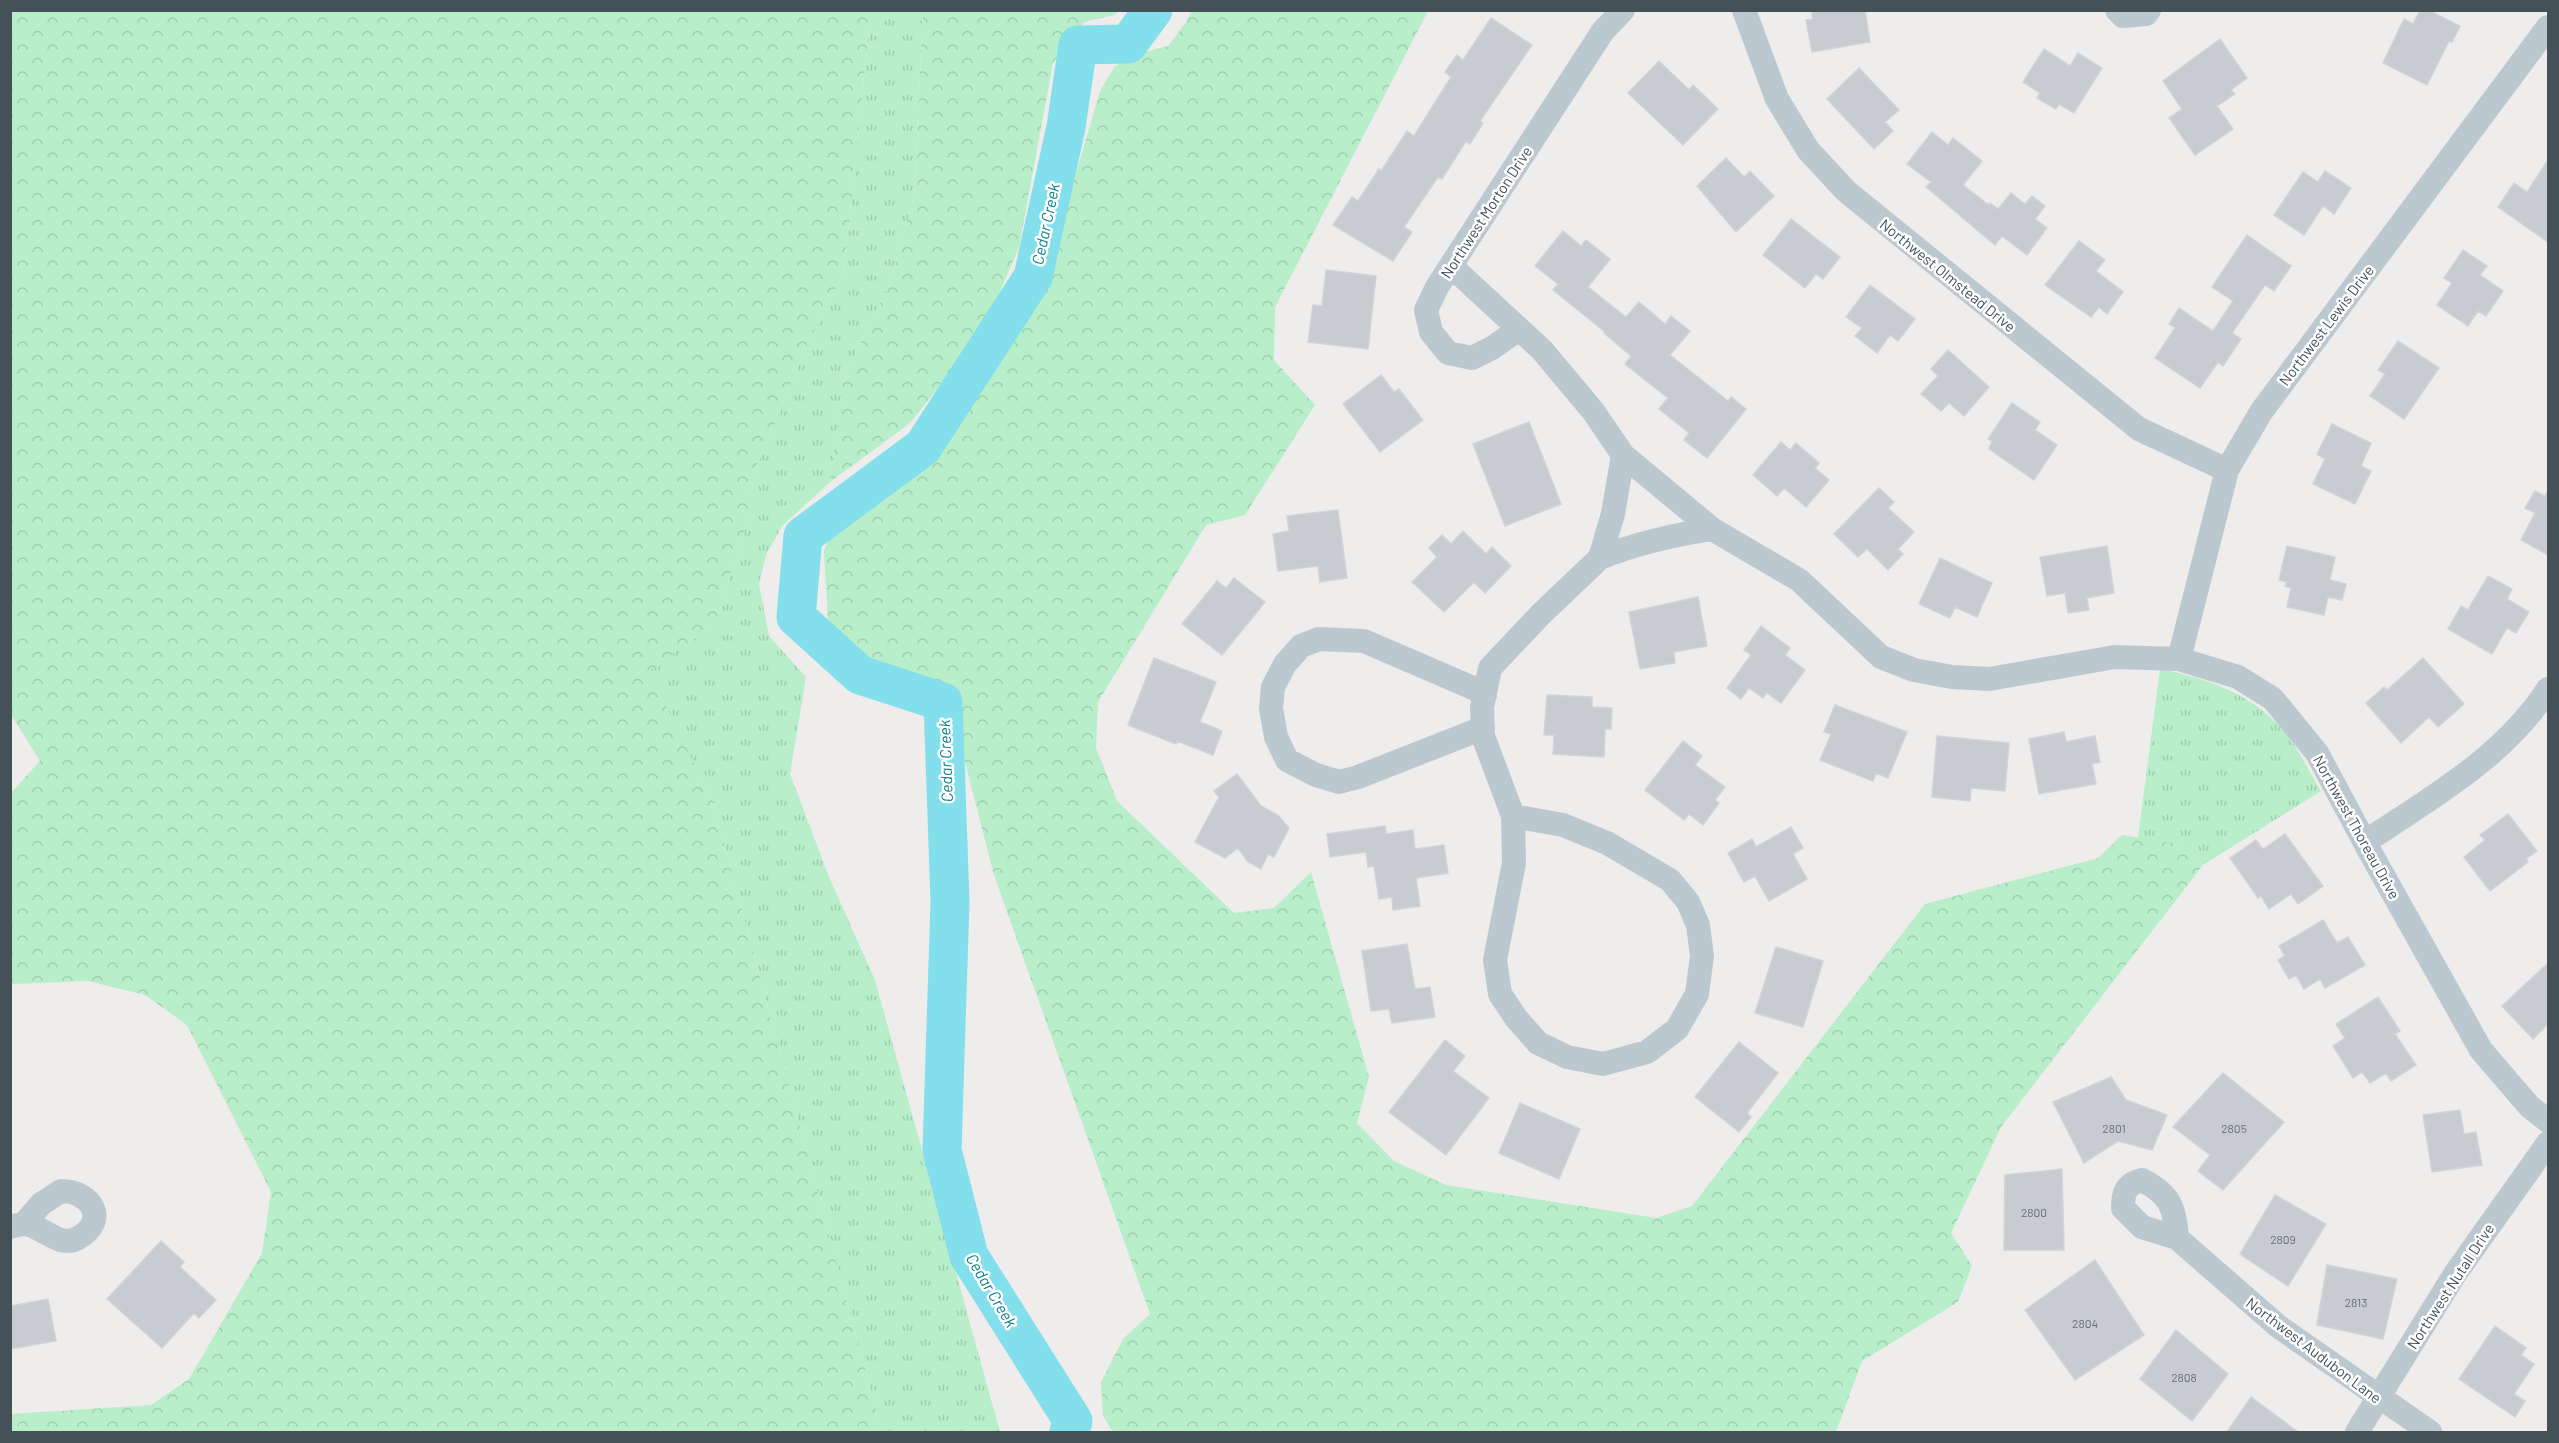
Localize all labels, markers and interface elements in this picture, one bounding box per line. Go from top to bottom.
street label: Northwest Morton Drive [1437,143,1535,281]
water label: Cedar Creek [1027,181,1063,266]
street label: Northwest Olmstead Drive [1877,215,2019,335]
street label: Northwest Lewis Drive [2275,261,2377,389]
water label: Cedar Creek [934,719,956,803]
street label: Northwest Thoreau Drive [2310,752,2404,902]
house number: 2801 [2102,1121,2126,1135]
house number: 2805 [2221,1121,2247,1135]
house number: 2800 [2021,1205,2047,1219]
street label: Northwest Nutall Drive [2403,1220,2497,1352]
house number: 2809 [2270,1232,2296,1246]
water label: Cedar Creek [963,1250,1022,1331]
street label: Northwest Audubon Lane [2243,1293,2385,1407]
house number: 2813 [2345,1295,2367,1309]
house number: 2804 [2072,1316,2098,1330]
house number: 2808 [2171,1370,2197,1384]

